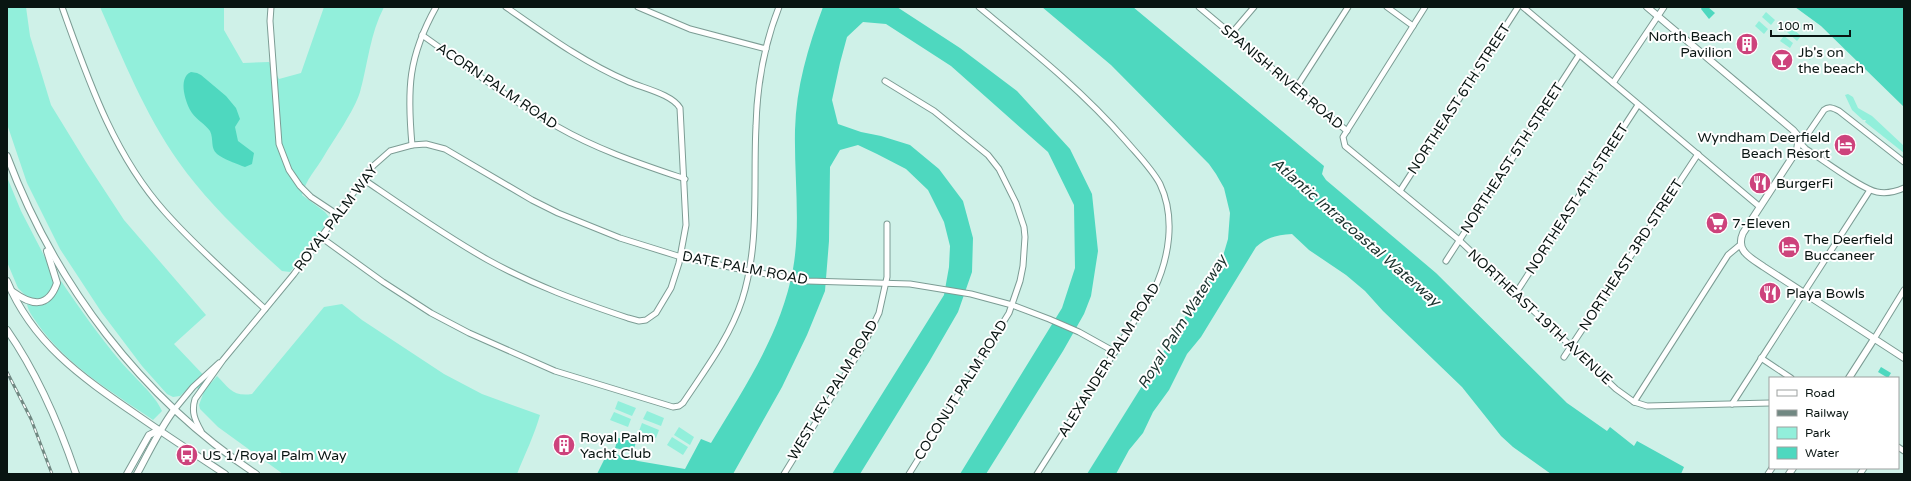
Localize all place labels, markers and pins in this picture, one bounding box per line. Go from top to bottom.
place label: North Beach Pavilion [1648,28,1732,61]
building icon: North Beach Pavilion [1734,31,1760,57]
place label: Jb's on the beach [1798,44,1864,77]
bar icon: Jb's on the beach [1769,47,1795,73]
place label: Wyndham Deerfield Beach Resort [1698,129,1831,162]
hotel icon: Wyndham Deerfield Beach Resort [1832,132,1858,158]
restaurant icon: BurgerFi [1747,170,1773,196]
place label: BurgerFi [1776,175,1833,192]
supermarket icon: 7-Eleven [1704,210,1730,236]
place label: 7-Eleven [1732,215,1790,232]
place label: The Deerfield Buccaneer [1804,231,1893,264]
hotel icon: The Deerfield Buccaneer [1776,234,1802,260]
restaurant icon: Playa Bowls [1757,280,1783,306]
place label: Playa Bowls [1786,285,1865,302]
place label: Royal Palm Yacht Club [580,429,654,462]
building icon: Royal Palm Yacht Club [551,432,577,458]
bus stop icon: US 1/Royal Palm Way [174,442,200,468]
place label: US 1/Royal Palm Way [202,447,347,464]

